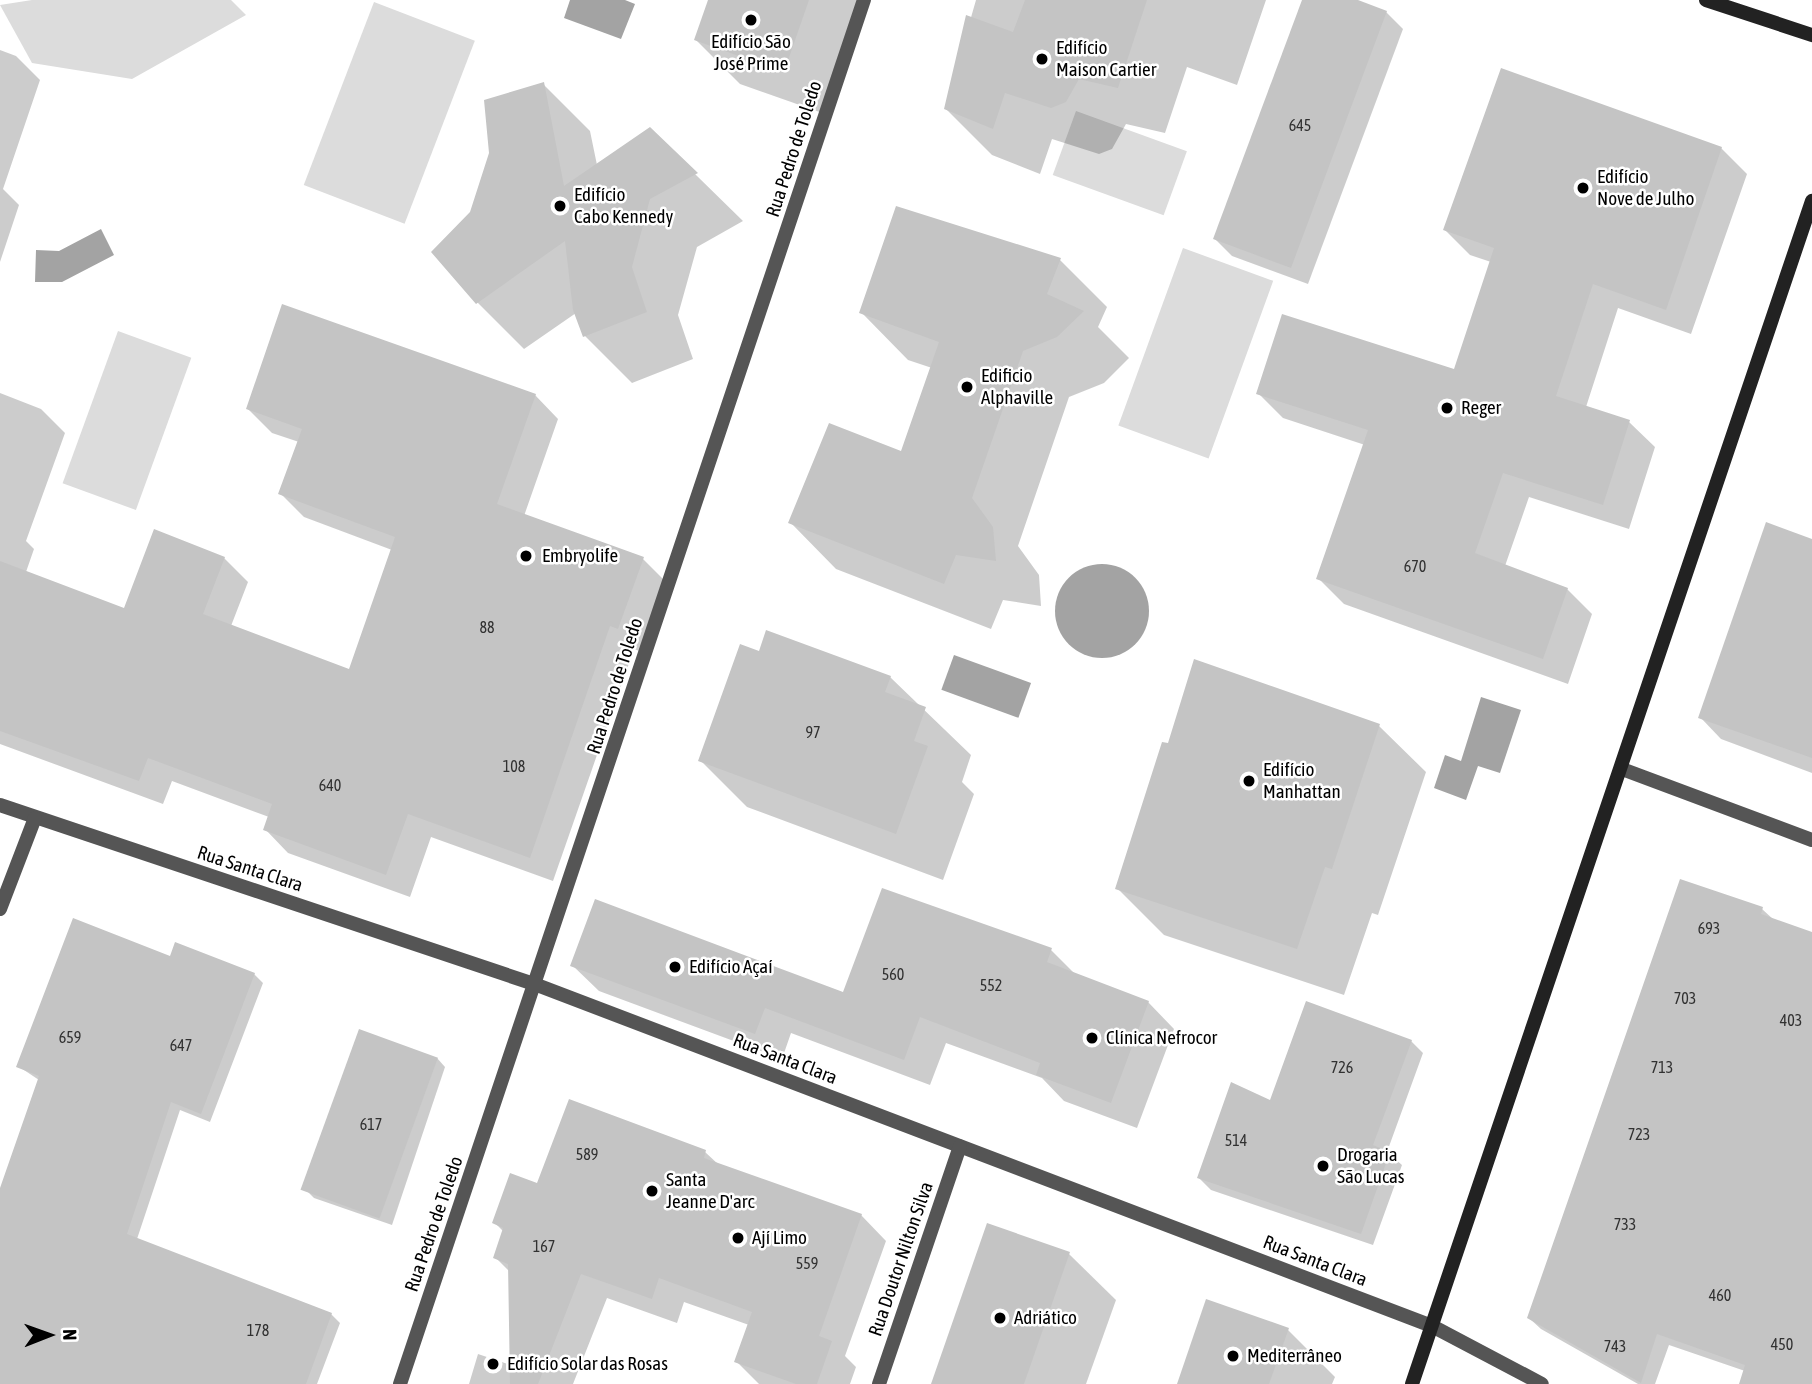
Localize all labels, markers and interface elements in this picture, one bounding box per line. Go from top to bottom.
marker: Edifício São José Prime [743,12,759,28]
place label: Edifício São José Prime [711,31,791,75]
place label: Edifício Maison Cartier [1056,37,1156,81]
marker: Edifício Maison Cartier [1034,51,1050,67]
street label: Rua Pedro de Toledo [761,78,827,220]
house number: 645 [1289,115,1311,135]
place label: Edifício Nove de Julho [1597,166,1694,210]
marker: Edifício Nove de Julho [1575,180,1591,196]
place label: Edifício Cabo Kennedy [574,184,673,228]
marker: Edifício Cabo Kennedy [552,198,568,214]
place label: Edificio Alphaville [981,365,1053,409]
marker: Edificio Alphaville [959,379,975,395]
place label: Reger [1461,397,1501,419]
marker: Reger [1439,400,1455,416]
place label: Embryolife [542,545,618,567]
marker: Embryolife [516,546,536,566]
house number: 670 [1404,556,1426,576]
street label: Rua Pedro de Toledo [582,615,648,757]
house number: 88 [479,617,495,637]
house number: 97 [805,722,821,742]
house number: 108 [503,756,525,776]
place label: Edifício Manhattan [1263,759,1341,803]
marker: Edifício Manhattan [1241,773,1257,789]
house number: 640 [319,775,341,795]
street label: Rua Santa Clara [194,841,306,897]
house number: 693 [1698,918,1720,938]
place label: Edifício Açaí [689,956,773,978]
marker: Edifício Açaí [667,959,683,975]
house number: 560 [882,964,904,984]
house number: 552 [980,975,1002,995]
house number: 703 [1674,988,1696,1008]
house number: 403 [1780,1010,1802,1030]
house number: 659 [59,1027,81,1047]
place label: Clínica Nefrocor [1106,1027,1217,1049]
street label: Rua Santa Clara [730,1029,840,1089]
marker: Clínica Nefrocor [1084,1030,1100,1046]
house number: 647 [170,1035,192,1055]
house number: 726 [1331,1057,1353,1077]
house number: 713 [1651,1057,1673,1077]
house number: 617 [360,1114,382,1134]
house number: 723 [1628,1124,1650,1144]
house number: 514 [1225,1130,1247,1150]
house number: 589 [576,1144,598,1164]
place label: Drogaria São Lucas [1337,1144,1404,1188]
street label: Rua Pedro de Toledo [400,1153,468,1295]
marker: Drogaria São Lucas [1315,1158,1331,1174]
place label: Santa Jeanne D'arc [666,1169,754,1213]
street label: Rua Doutor Nilton Silva [864,1179,938,1339]
marker: Santa Jeanne D'arc [644,1183,660,1199]
house number: 733 [1614,1214,1636,1234]
place label: Ají Limo [752,1227,807,1249]
marker: Ají Limo [730,1230,746,1246]
street label: Rua Santa Clara [1260,1231,1370,1291]
house number: 167 [533,1236,555,1256]
house number: 559 [796,1253,818,1273]
house number: 460 [1709,1285,1731,1305]
north arrow [14,1300,84,1370]
place label: Adriático [1014,1307,1077,1329]
marker: Adriático [992,1310,1008,1326]
house number: 178 [247,1320,269,1340]
text: N [59,1329,81,1340]
house number: 450 [1771,1334,1793,1354]
house number: 743 [1604,1336,1626,1356]
place label: Mediterrâneo [1247,1345,1342,1367]
marker: Mediterrâneo [1225,1348,1241,1364]
place label: Edifício Solar das Rosas [507,1353,668,1375]
marker: Edifício Solar das Rosas [485,1356,501,1372]

